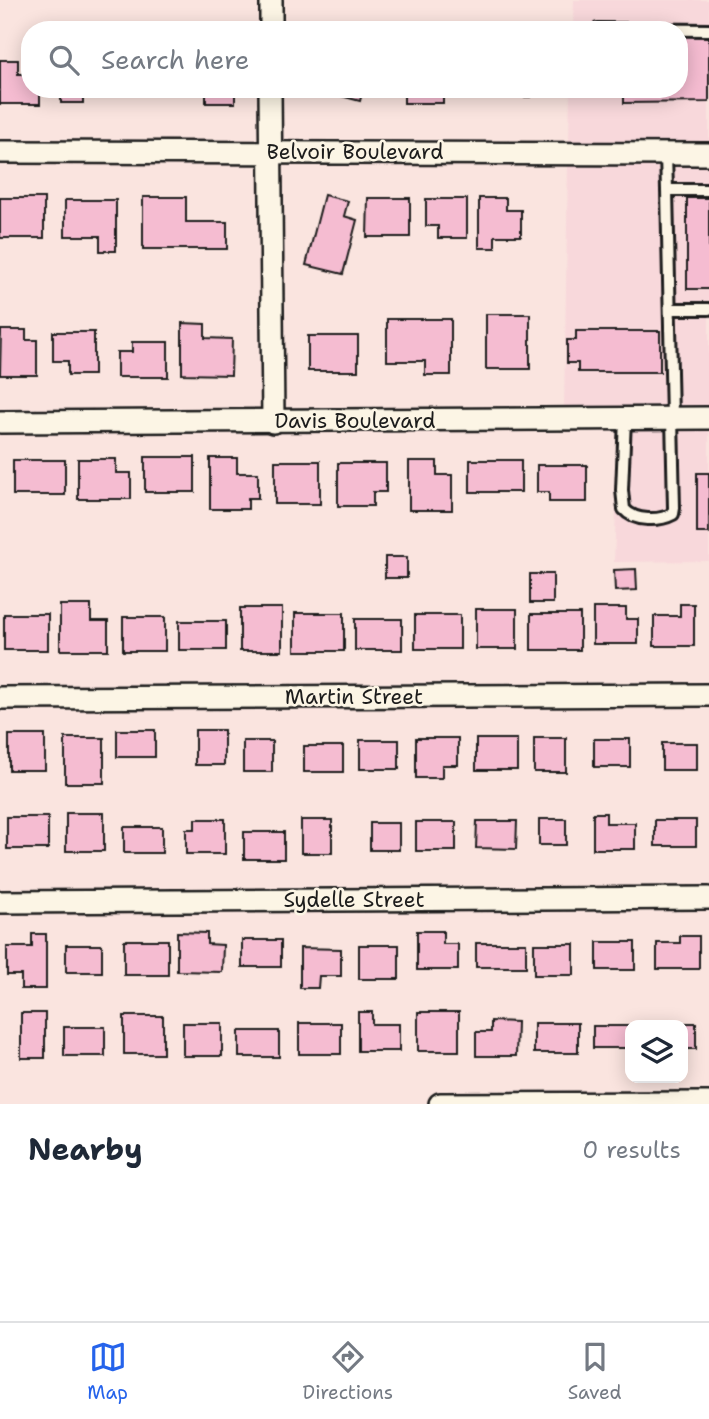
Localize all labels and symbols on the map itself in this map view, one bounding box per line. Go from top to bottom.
street label: Belvoir Boulevard [267,138,443,166]
street label: Davis Boulevard [275,407,435,435]
street label: Martin Street [285,683,423,711]
street label: Sydelle Street [283,886,425,914]

